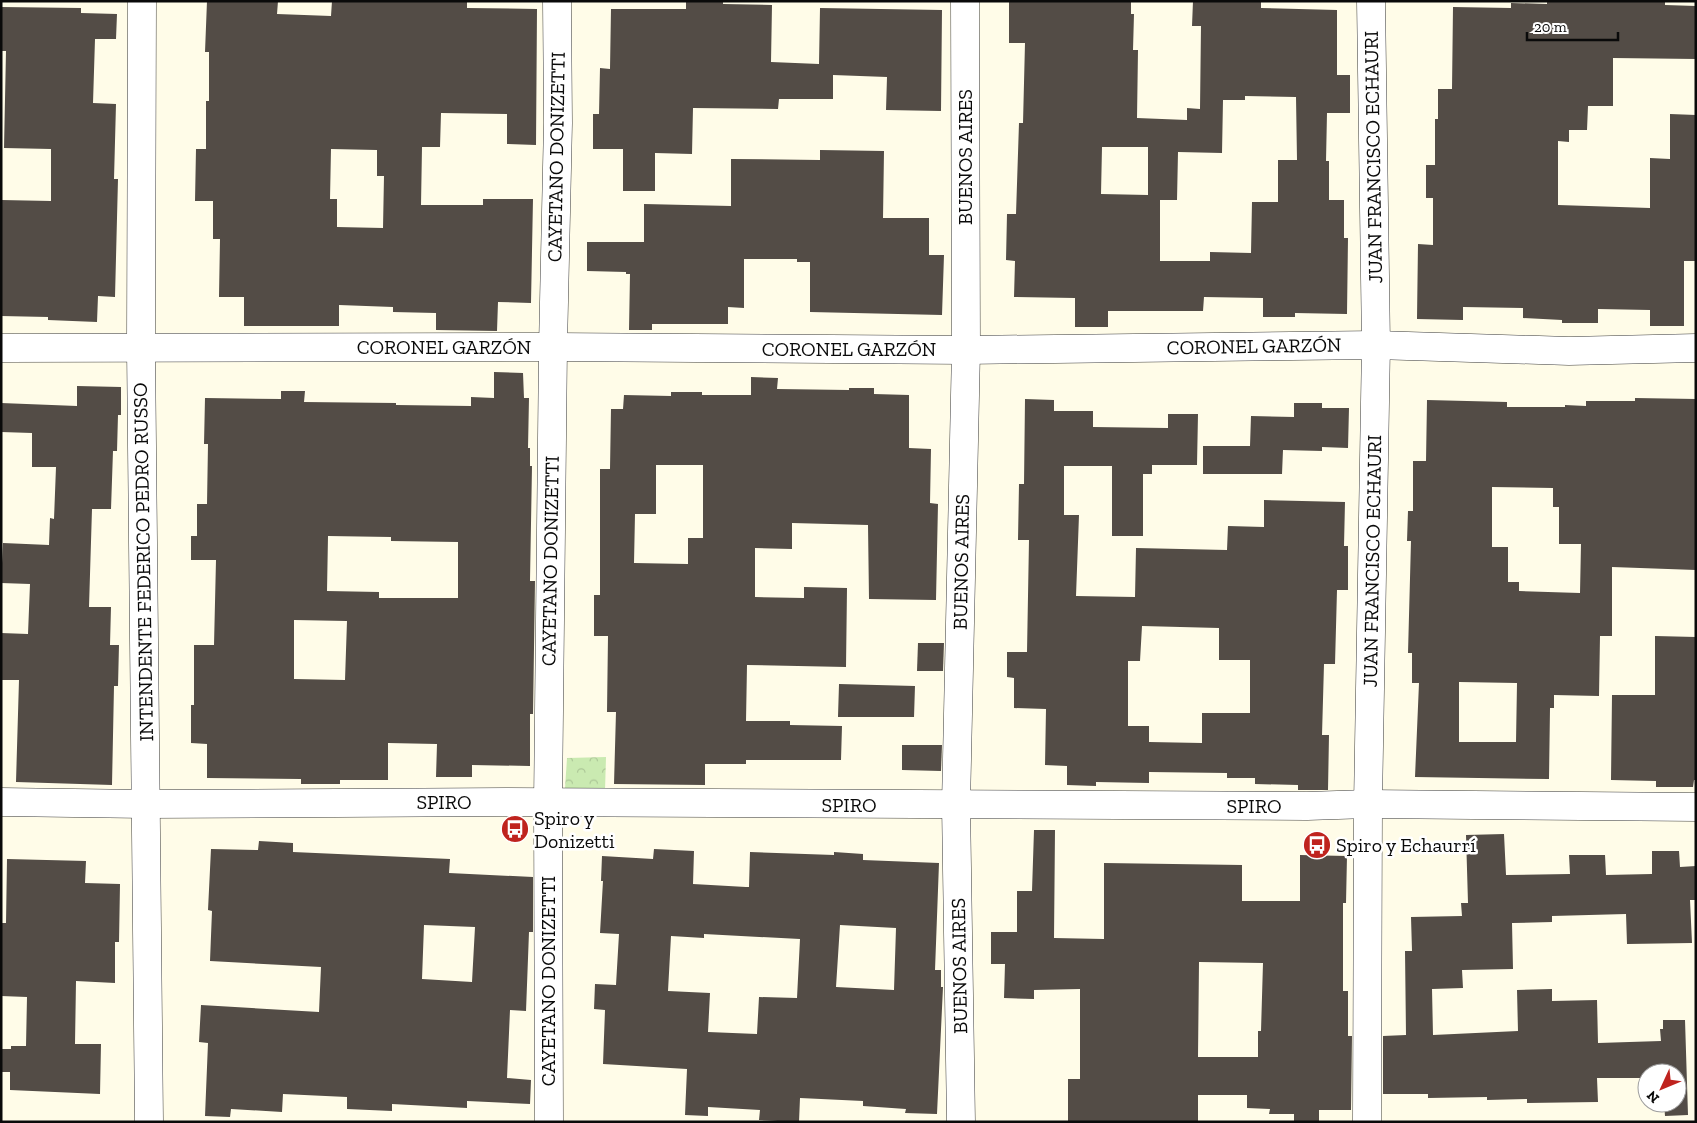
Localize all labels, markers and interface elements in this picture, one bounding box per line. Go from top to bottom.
scale bar [1527,10,1618,42]
text: 20 m [1534,18,1567,36]
street label: JUAN FRANCISCO ECHAURI [1359,30,1387,284]
street label: CAYETANO DONIZETTI [542,52,570,262]
street label: BUENOS AIRES [953,89,977,225]
street label: CORONEL GARZÓN [1166,332,1342,360]
street label: CORONEL GARZÓN [357,335,532,359]
street label: CORONEL GARZÓN [762,337,937,361]
street label: INTENDENTE FEDERICO PEDRO RUSSO [128,382,158,742]
street label: JUAN FRANCISCO ECHAURI [1358,434,1386,688]
street label: CAYETANO DONIZETTI [536,456,564,666]
street label: BUENOS AIRES [948,494,974,630]
street label: SPIRO [416,790,472,814]
street label: SPIRO [821,793,877,817]
street label: SPIRO [1226,794,1282,818]
place label: Spiro y Donizetti [534,806,615,853]
bus stop icon: Spiro y Donizetti [500,814,530,844]
bus stop icon: Spiro y Echaurrí [1302,830,1332,860]
place label: Spiro y Echaurrí [1336,833,1476,857]
street label: CAYETANO DONIZETTI [536,876,560,1086]
street label: BUENOS AIRES [946,898,972,1034]
north arrow [1637,1063,1687,1113]
text: N [1643,1087,1663,1106]

